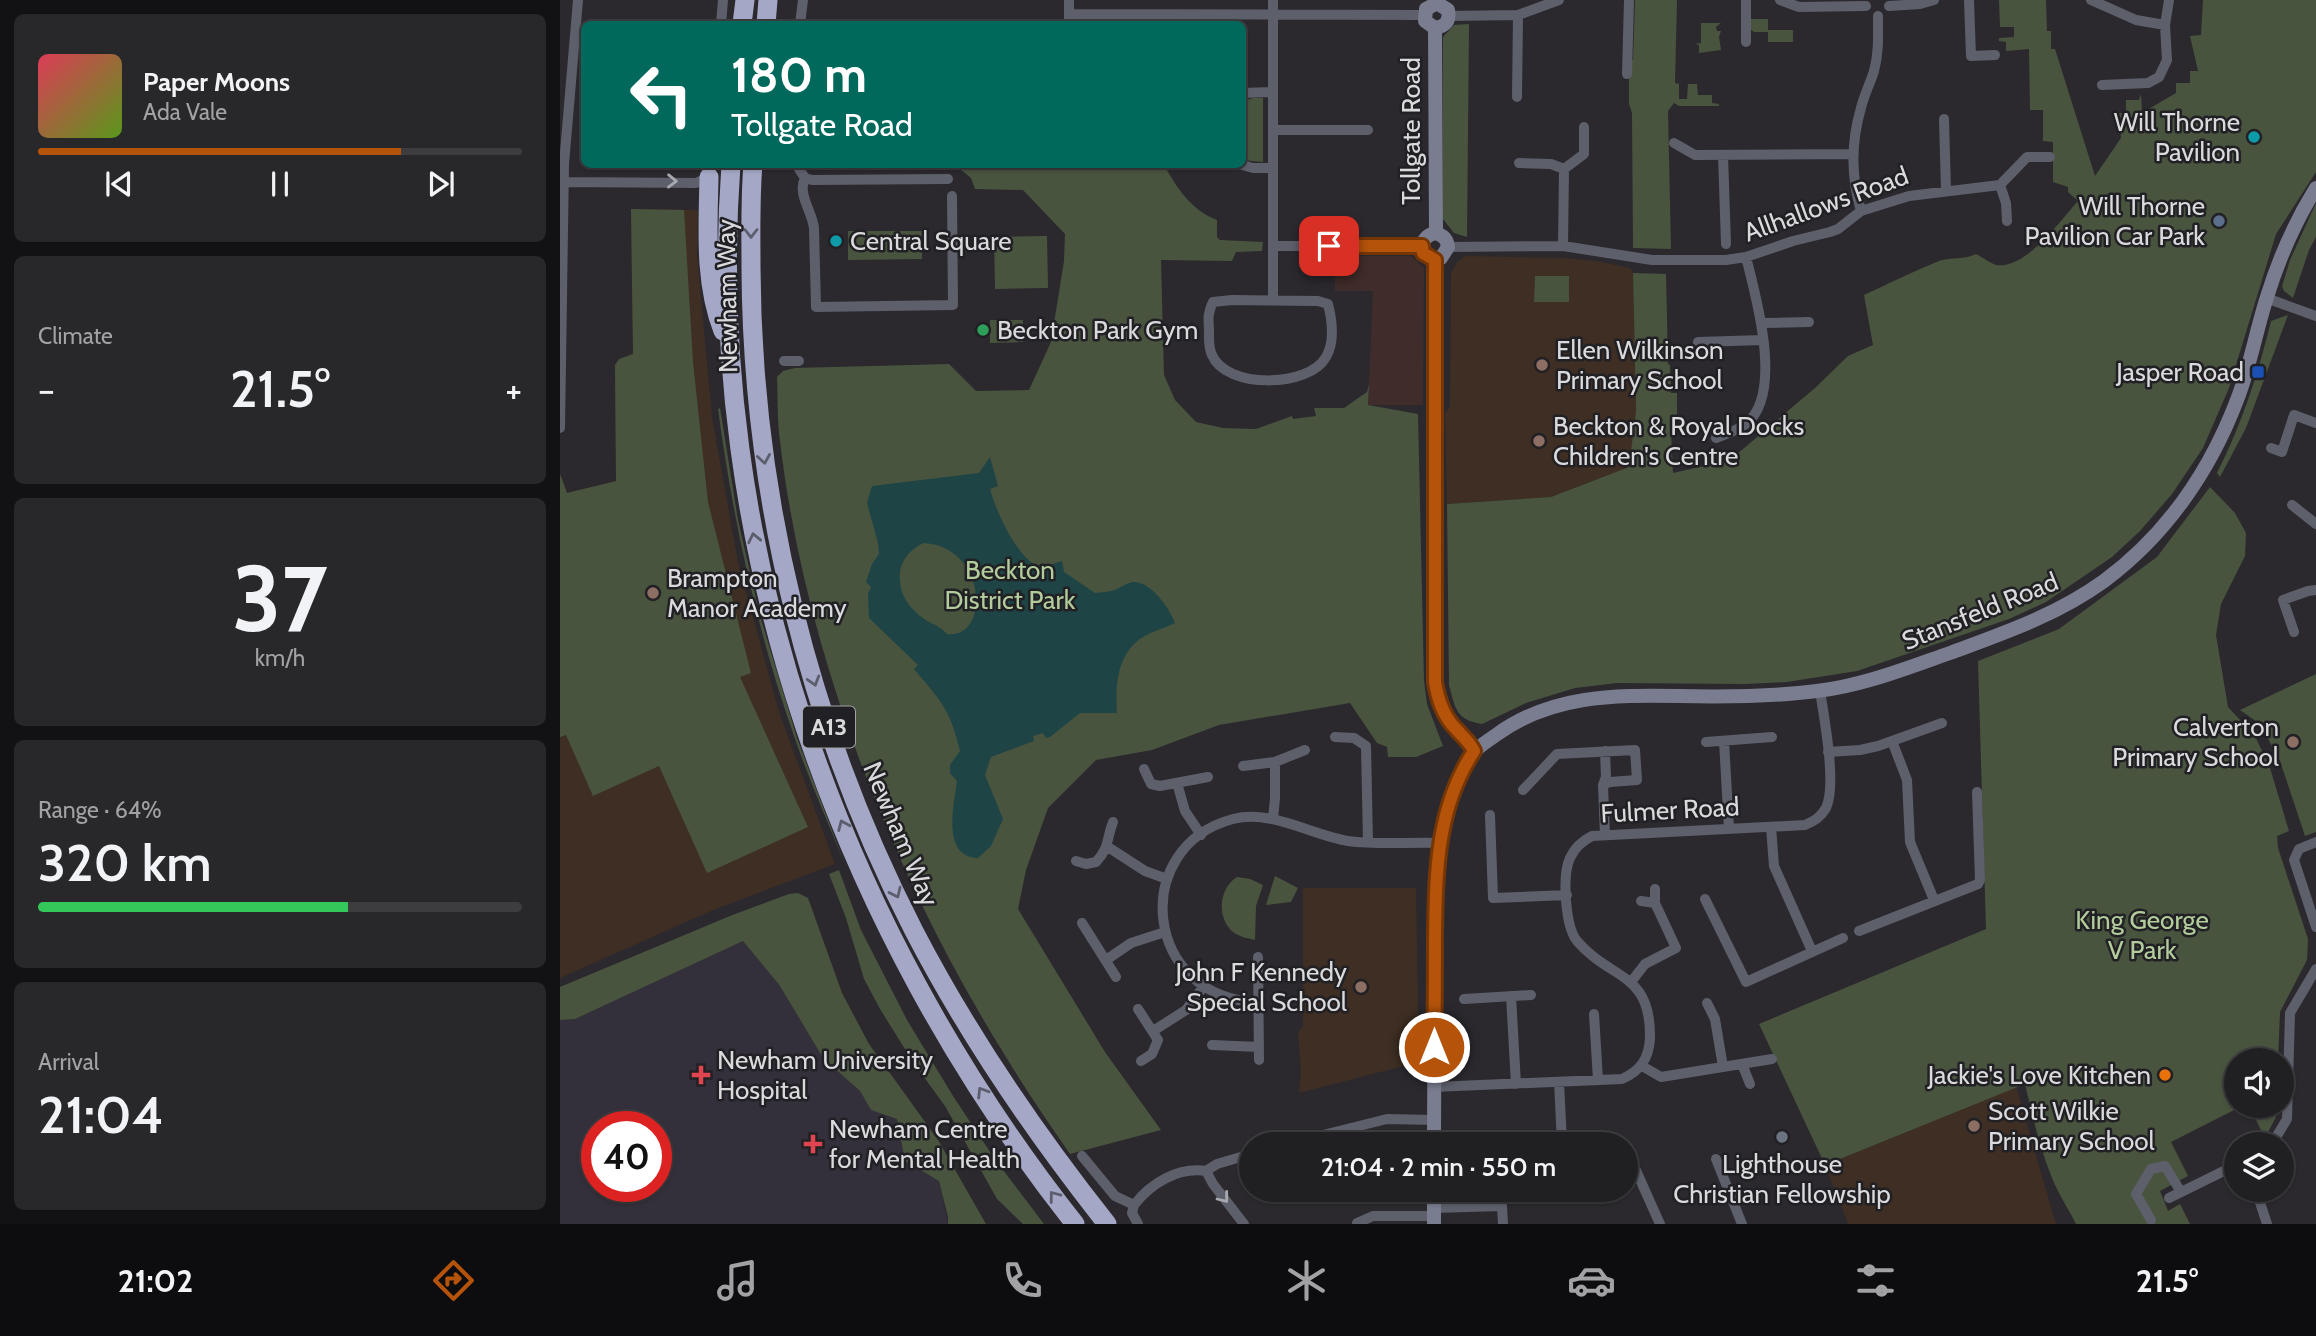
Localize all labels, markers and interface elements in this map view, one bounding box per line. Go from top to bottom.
text: 180 m [731,45,867,104]
icon: left [616,49,707,140]
street label: Tollgate Road [1395,57,1427,205]
text: Paper Moons [143,66,290,98]
text: Ada Vale [143,98,227,126]
text: Tollgate Road [731,105,913,144]
place label: Will Thorne Pavilion [2114,106,2240,168]
marker: Will Thorne Pavilion [2246,129,2262,145]
street label: Allhallows Road [1739,159,1913,249]
icon: previous [100,165,138,203]
icon: pause [261,165,299,203]
icon: next [422,165,460,203]
one-way arrow [667,174,678,189]
place label: Will Thorne Pavilion Car Park [2024,190,2205,252]
marker: Will Thorne Pavilion Car Park [2211,213,2227,229]
pin [1299,216,1359,276]
street label: Newham Way [710,219,744,373]
place label: Central Square [850,225,1012,257]
icon: arrive [1310,227,1348,265]
one-way arrow [743,228,759,238]
marker: Central Square [828,233,844,249]
place label: Beckton Park Gym [997,314,1198,346]
text: Climate [38,322,113,350]
marker: Beckton Park Gym [975,322,991,338]
place label: Ellen Wilkinson Primary School [1556,334,1724,396]
place label: Jasper Road [2115,356,2244,388]
text: 21.5° [230,357,330,420]
marker: Ellen Wilkinson Primary School [1534,357,1550,373]
marker: Jasper Road [2250,364,2266,380]
text: − [38,366,55,413]
text: + [505,366,522,413]
place label: Beckton & Royal Docks Children's Centre [1553,410,1805,472]
marker: Beckton & Royal Docks Children's Centre [1531,433,1547,449]
one-way arrow [756,454,771,465]
one-way arrow [748,532,763,544]
text: 37 [232,543,328,654]
park label: Beckton District Park [945,554,1076,616]
place label: Brampton Manor Academy [667,562,847,624]
street label: Stansfeld Road [1897,565,2063,657]
marker: Brampton Manor Academy [645,585,661,601]
text: km/h [255,644,305,672]
one-way arrow [806,675,821,687]
road number: A13 [803,706,855,748]
place label: Calverton Primary School [2112,711,2279,773]
marker: Calverton Primary School [2285,734,2301,750]
street label: Newham Way [856,757,946,911]
street label: Fulmer Road [1600,790,1740,830]
text: Range · 64% [38,796,162,824]
one-way arrow [837,820,851,832]
text: 320 km [38,831,212,894]
one-way arrow [888,886,902,898]
park label: King George V Park [2075,904,2209,966]
place label: John F Kennedy Special School [1174,956,1347,1018]
marker: John F Kennedy Special School [1353,979,1369,995]
position arrow [1397,1010,1471,1084]
place label: Newham University Hospital [717,1044,933,1106]
text: Arrival [38,1048,99,1076]
map controls [2224,1048,2294,1202]
button: sound [2224,1048,2294,1118]
place label: Jackie's Love Kitchen [1927,1059,2151,1091]
marker: Newham University Hospital [691,1065,711,1085]
marker: Jackie's Love Kitchen [2157,1067,2173,1083]
text: 21:04 [38,1083,163,1146]
one-way arrow [978,1086,991,1099]
place label: Scott Wilkie Primary School [1988,1095,2155,1157]
speed limit sign: 40 [581,1111,672,1202]
place label: Newham Centre for Mental Health [829,1113,1020,1175]
marker: Scott Wilkie Primary School [1966,1118,1982,1134]
marker: Lighthouse Christian Fellowship [1774,1129,1790,1145]
button: layers [2224,1132,2294,1202]
marker: Newham Centre for Mental Health [803,1134,823,1154]
place label: Lighthouse Christian Fellowship [1673,1148,1891,1210]
text: 21:04 · 2 min · 550 m [1321,1151,1556,1183]
one-way arrow [1216,1190,1228,1203]
one-way arrow [1050,1192,1063,1204]
icon: directions [429,1256,478,1305]
icon: music [713,1256,762,1305]
icon: phone [998,1256,1047,1305]
icon: climate [1282,1256,1331,1305]
icon: car [1567,1256,1616,1305]
icon: filters [1851,1256,1900,1305]
text: 21:02 [118,1261,193,1300]
text: 21.5° [2136,1261,2198,1300]

